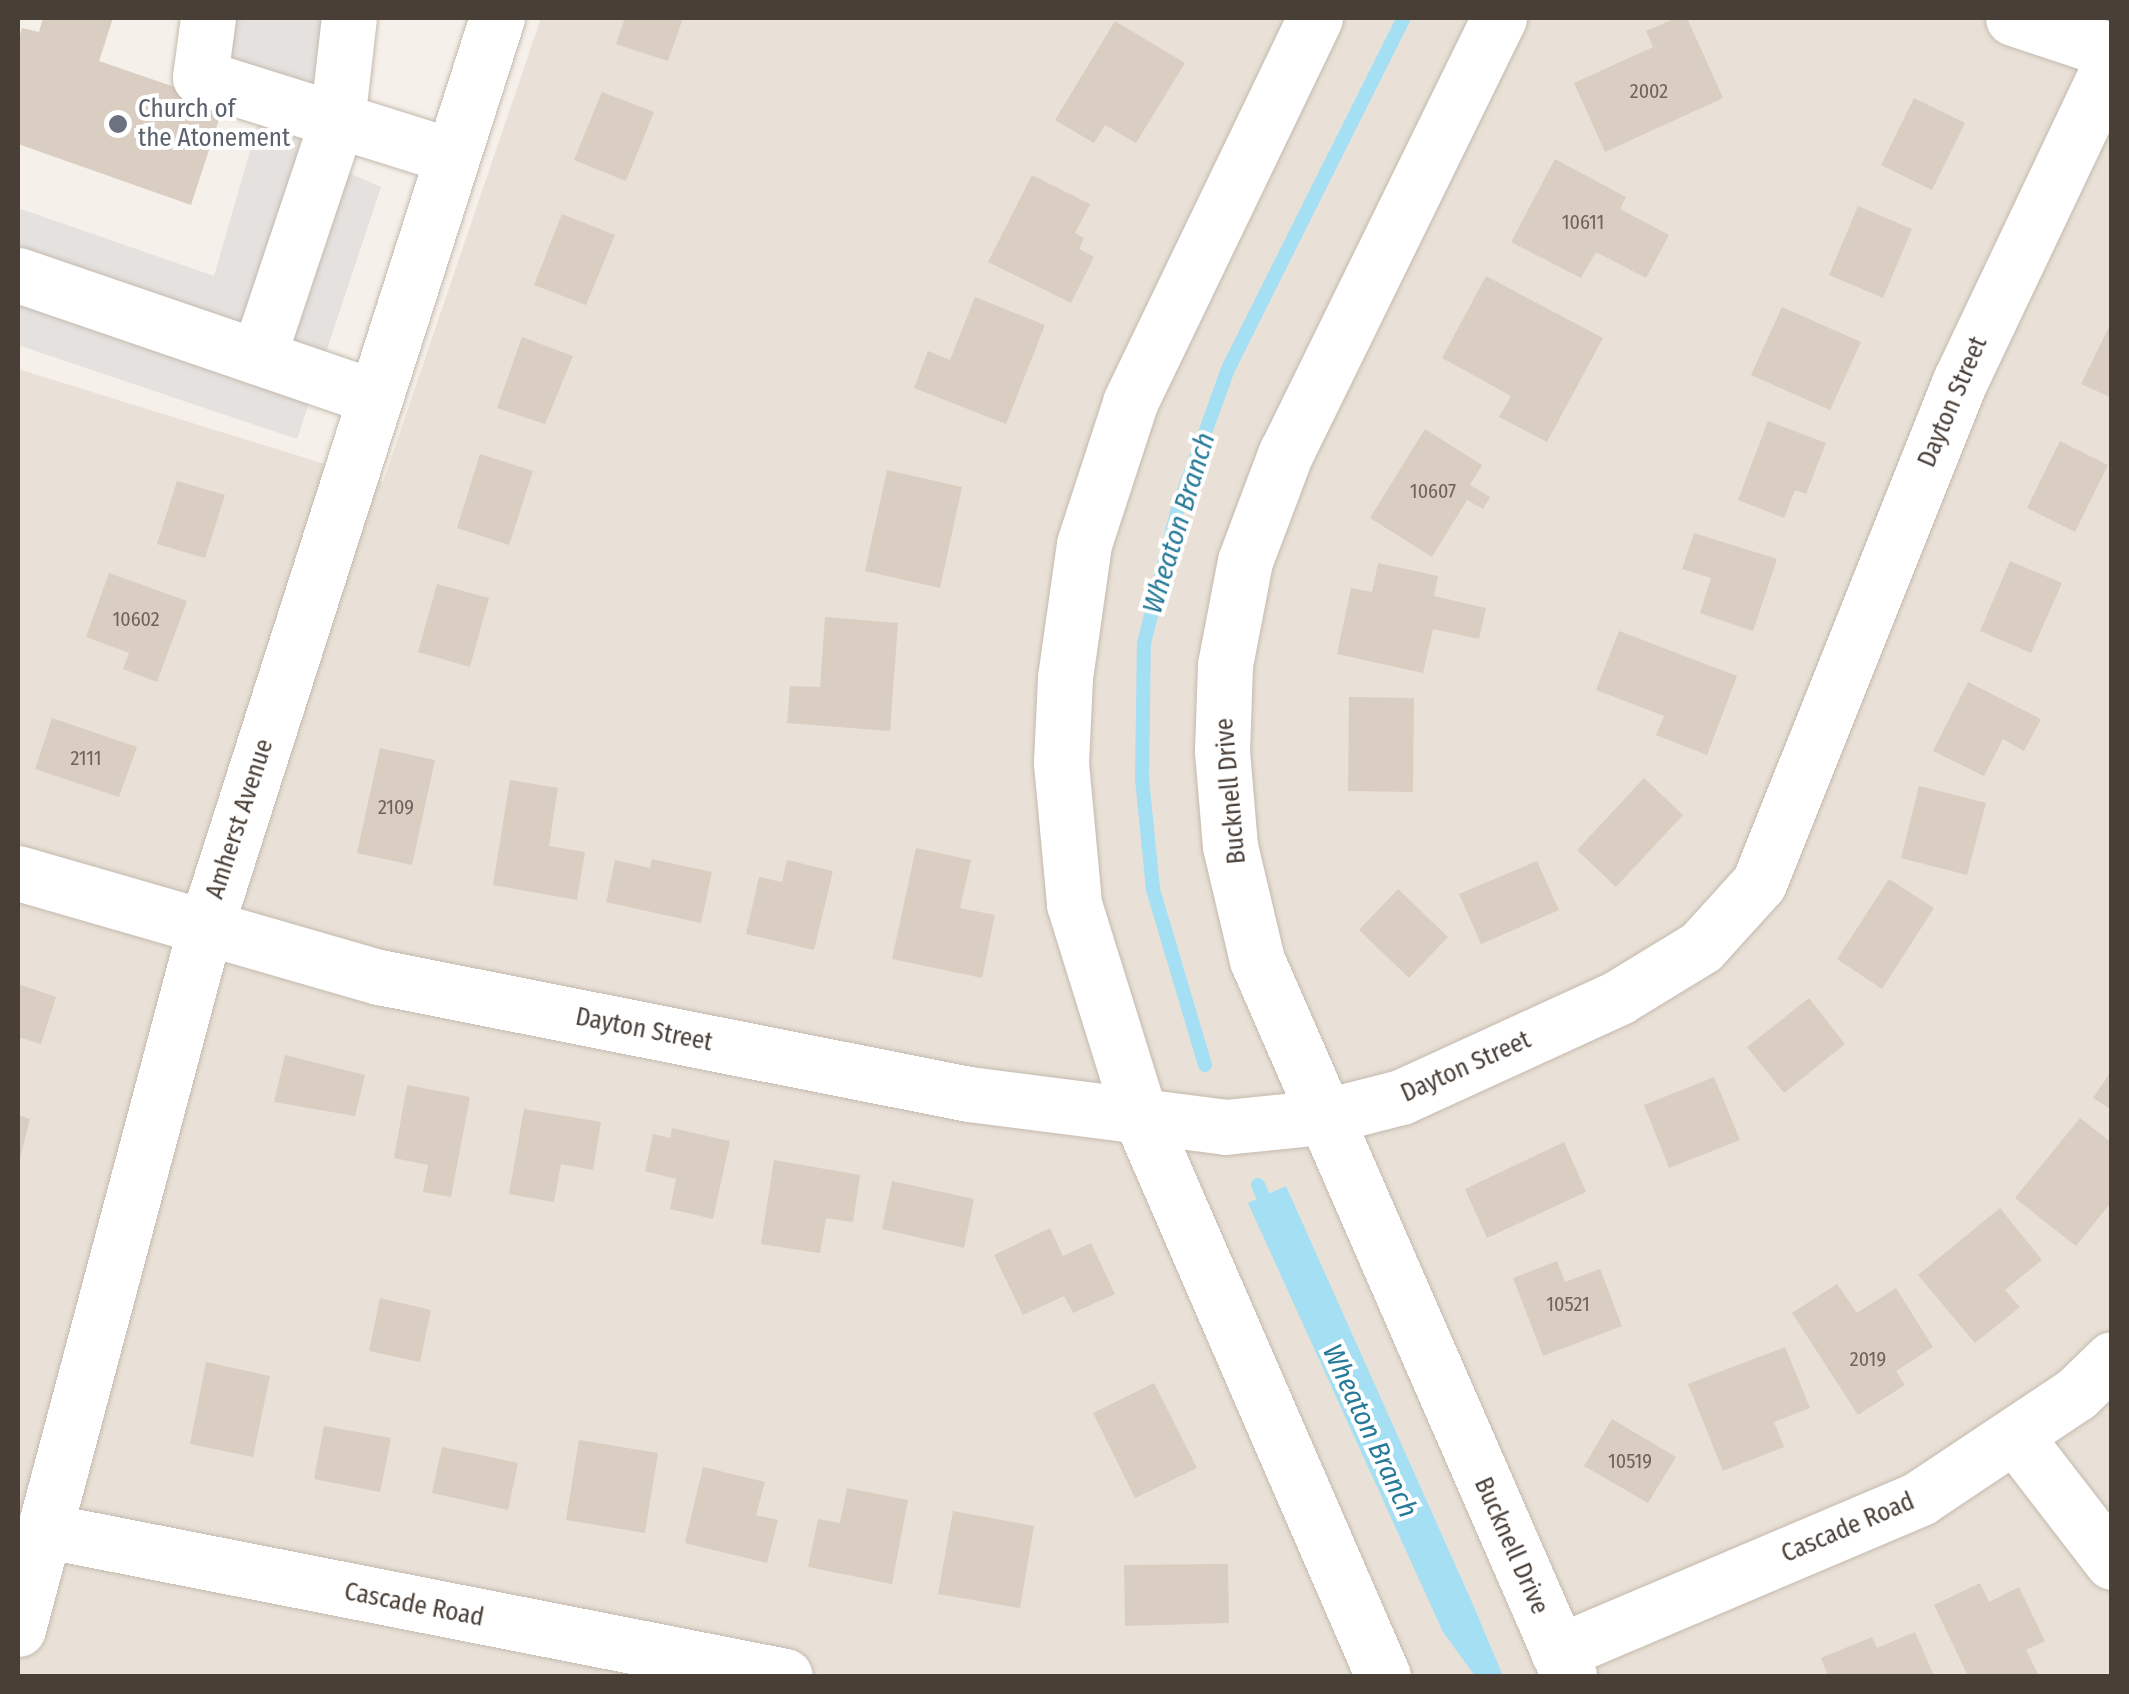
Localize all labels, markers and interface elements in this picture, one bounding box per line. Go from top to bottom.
house number: 2002 [1630,79,1668,103]
place label: Church of the Atonement [138,95,290,154]
marker: Church of the Atonement [107,113,129,135]
house number: 10611 [1562,210,1604,234]
street label: Dayton Street [1912,332,1994,472]
water label: Wheaton Branch [1136,428,1222,618]
house number: 10607 [1410,479,1456,503]
house number: 10602 [112,607,160,631]
street label: Bucknell Drive [1210,717,1252,865]
street label: Amherst Avenue [200,735,280,903]
house number: 2111 [70,746,102,770]
house number: 2109 [378,795,414,819]
street label: Dayton Street [573,1002,715,1058]
street label: Dayton Street [1397,1025,1535,1109]
house number: 10521 [1546,1292,1590,1316]
water label: Wheaton Branch [1315,1339,1425,1523]
house number: 2019 [1850,1347,1886,1371]
house number: 10519 [1608,1449,1652,1473]
street label: Bucknell Drive [1467,1473,1555,1619]
street label: Cascade Road [1777,1487,1919,1569]
street label: Cascade Road [342,1577,486,1633]

